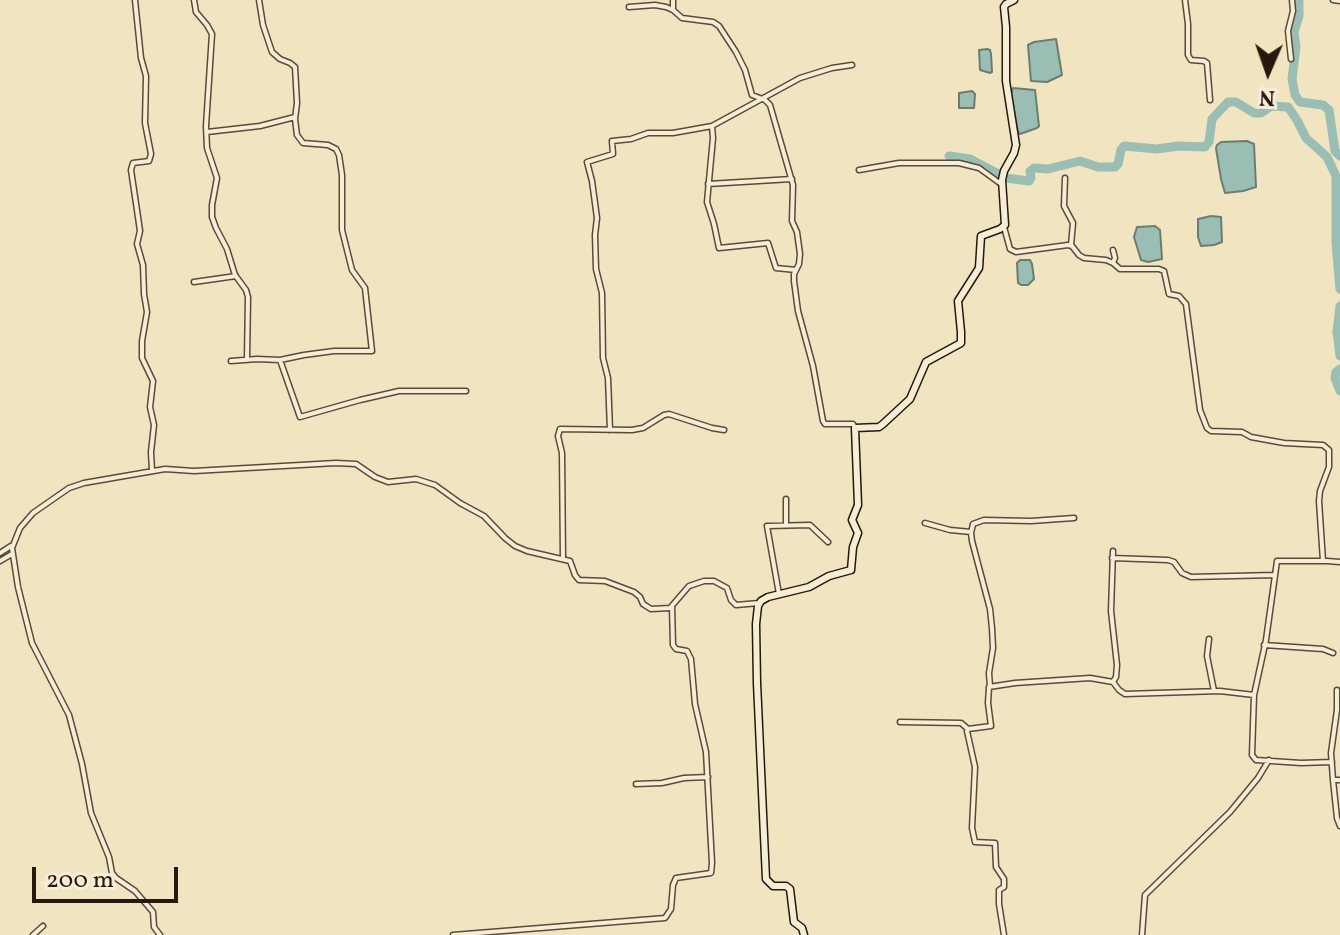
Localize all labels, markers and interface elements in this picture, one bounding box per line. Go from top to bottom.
north arrow [1228,32,1308,112]
text: N [1259,81,1276,112]
scale bar [36,851,182,901]
text: 200 m [46,864,114,898]

